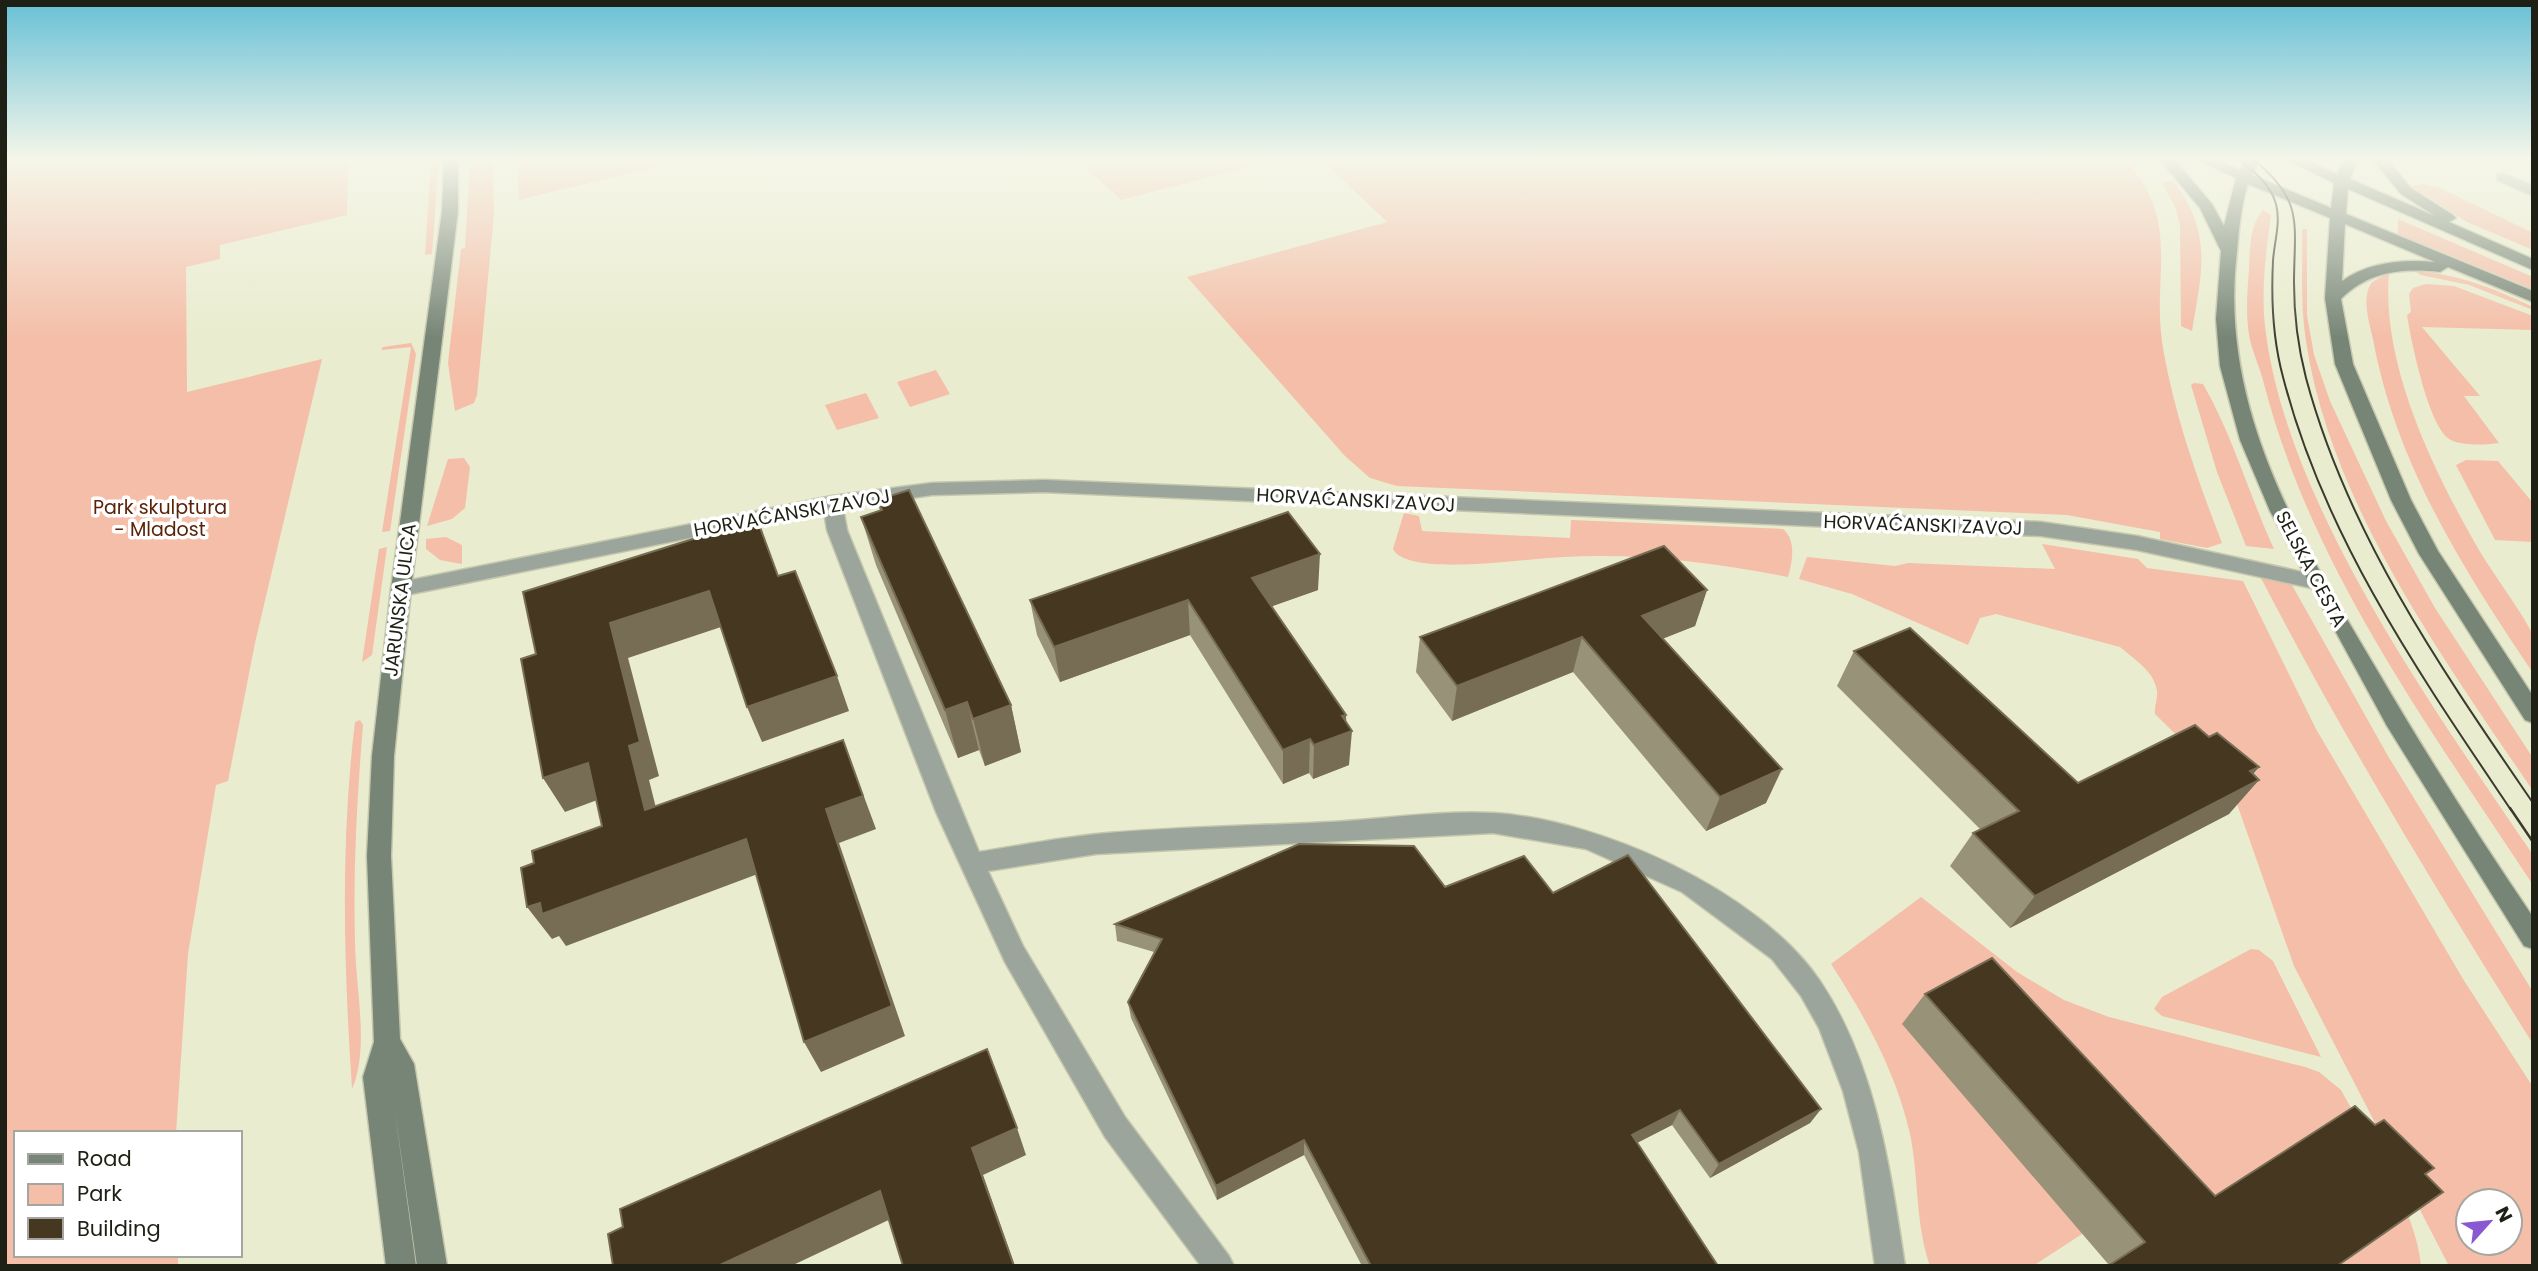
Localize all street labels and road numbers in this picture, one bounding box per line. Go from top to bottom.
street label: HORVAĆANSKI ZAVOJ [1256,481,1456,519]
street label: HORVAĆANSKI ZAVOJ [691,482,893,544]
street label: SELSKA CESTA [2269,506,2353,632]
street label: HORVAĆANSKI ZAVOJ [1823,508,2023,542]
street label: JARUNSKA ULICA [377,522,423,678]

